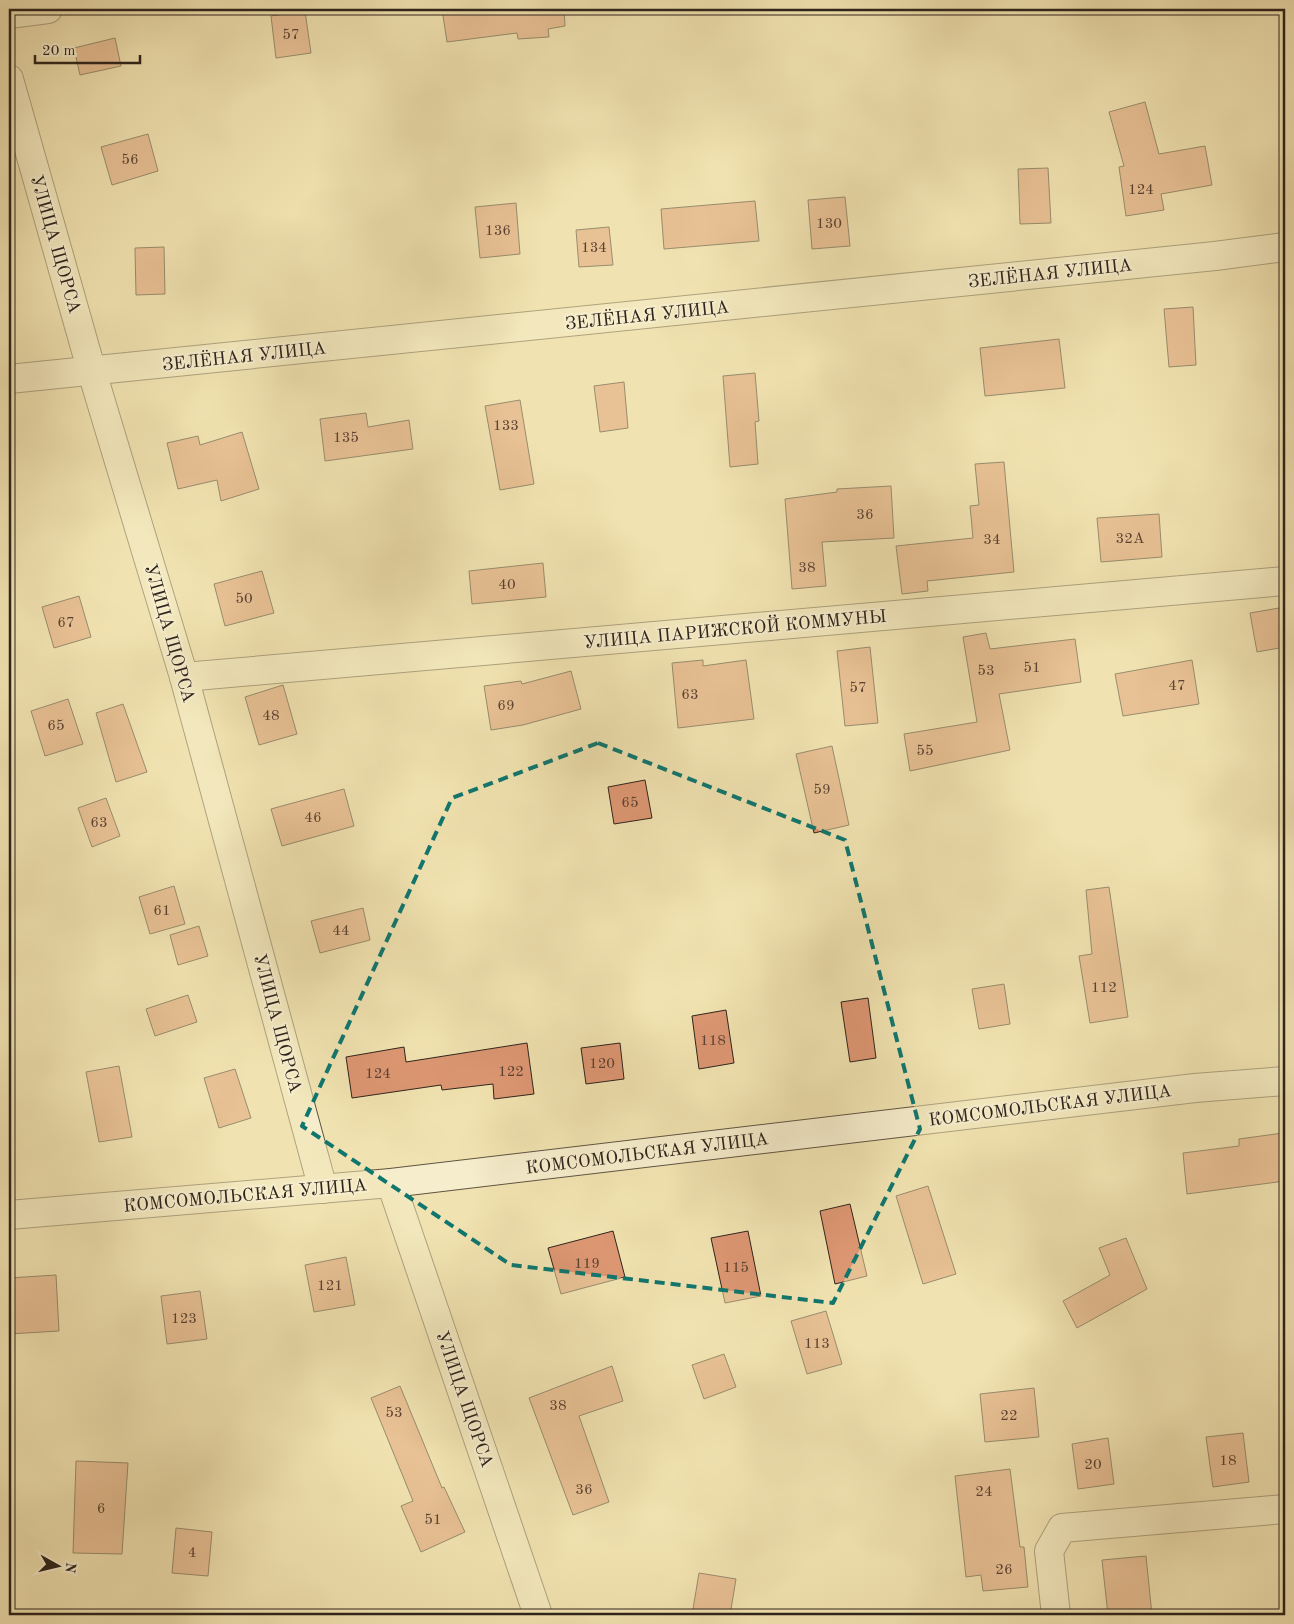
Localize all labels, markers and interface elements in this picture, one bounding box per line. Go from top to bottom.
house number: 57 [282,28,300,43]
scale bar [35,32,140,64]
text: 20 m [42,44,76,59]
house number: 56 [121,153,139,168]
street label: УЛИЦА ЩОРСА [27,173,83,316]
house number: 124 [1128,183,1154,198]
house number: 130 [816,217,842,232]
house number: 136 [485,224,511,239]
house number: 134 [581,241,607,256]
street label: ЗЕЛЁНАЯ УЛИЦА [967,253,1133,292]
street label: ЗЕЛЁНАЯ УЛИЦА [564,295,730,334]
street label: ЗЕЛЁНАЯ УЛИЦА [161,336,327,375]
house number: 133 [493,419,519,434]
house number: 135 [333,431,359,446]
house number: 36 [856,508,874,523]
house number: 32А [1116,532,1145,547]
house number: 34 [983,533,1001,548]
house number: 38 [798,561,816,576]
street label: УЛИЦА ЩОРСА [141,562,197,705]
house number: 40 [498,578,516,593]
house number: 50 [235,592,253,607]
street label: УЛИЦА ПАРИЖСКОЙ КОММУНЫ [583,604,887,652]
house number: 67 [57,616,75,631]
house number: 51 [1023,661,1041,676]
house number: 53 [977,664,995,679]
house number: 47 [1168,679,1186,694]
house number: 57 [849,681,867,696]
house number: 63 [681,688,699,703]
house number: 69 [497,699,515,714]
house number: 48 [262,709,280,724]
house number: 65 [47,719,65,734]
house number: 55 [916,744,934,759]
house number: 59 [813,783,831,798]
house number: 65 [621,796,639,811]
house number: 46 [304,811,322,826]
house number: 63 [90,816,108,831]
house number: 61 [153,904,171,919]
house number: 44 [332,924,350,939]
street label: УЛИЦА ЩОРСА [250,952,304,1095]
house number: 112 [1091,981,1117,996]
house number: 118 [700,1034,726,1049]
house number: 120 [589,1057,615,1072]
house number: 122 [498,1065,524,1080]
house number: 124 [365,1067,391,1082]
street label: КОМСОМОЛЬСКАЯ УЛИЦА [928,1082,1173,1130]
street label: КОМСОМОЛЬСКАЯ УЛИЦА [525,1130,770,1178]
street label: КОМСОМОЛЬСКАЯ УЛИЦА [122,1176,368,1216]
house number: 119 [574,1257,600,1272]
house number: 115 [723,1261,749,1276]
house number: 121 [317,1279,343,1294]
house number: 123 [171,1312,197,1327]
street label: УЛИЦА ЩОРСА [432,1329,496,1470]
house number: 113 [804,1337,830,1352]
house number: 38 [549,1399,567,1414]
house number: 53 [385,1406,403,1421]
house number: 22 [1000,1409,1018,1424]
house number: 18 [1219,1454,1237,1469]
house number: 20 [1084,1458,1102,1473]
house number: 36 [575,1483,593,1498]
house number: 24 [975,1485,993,1500]
house number: 6 [97,1502,105,1517]
house number: 51 [424,1513,442,1528]
north arrow [32,1542,82,1592]
house number: 4 [188,1546,196,1561]
text: N [62,1561,78,1574]
house number: 26 [995,1563,1013,1578]

